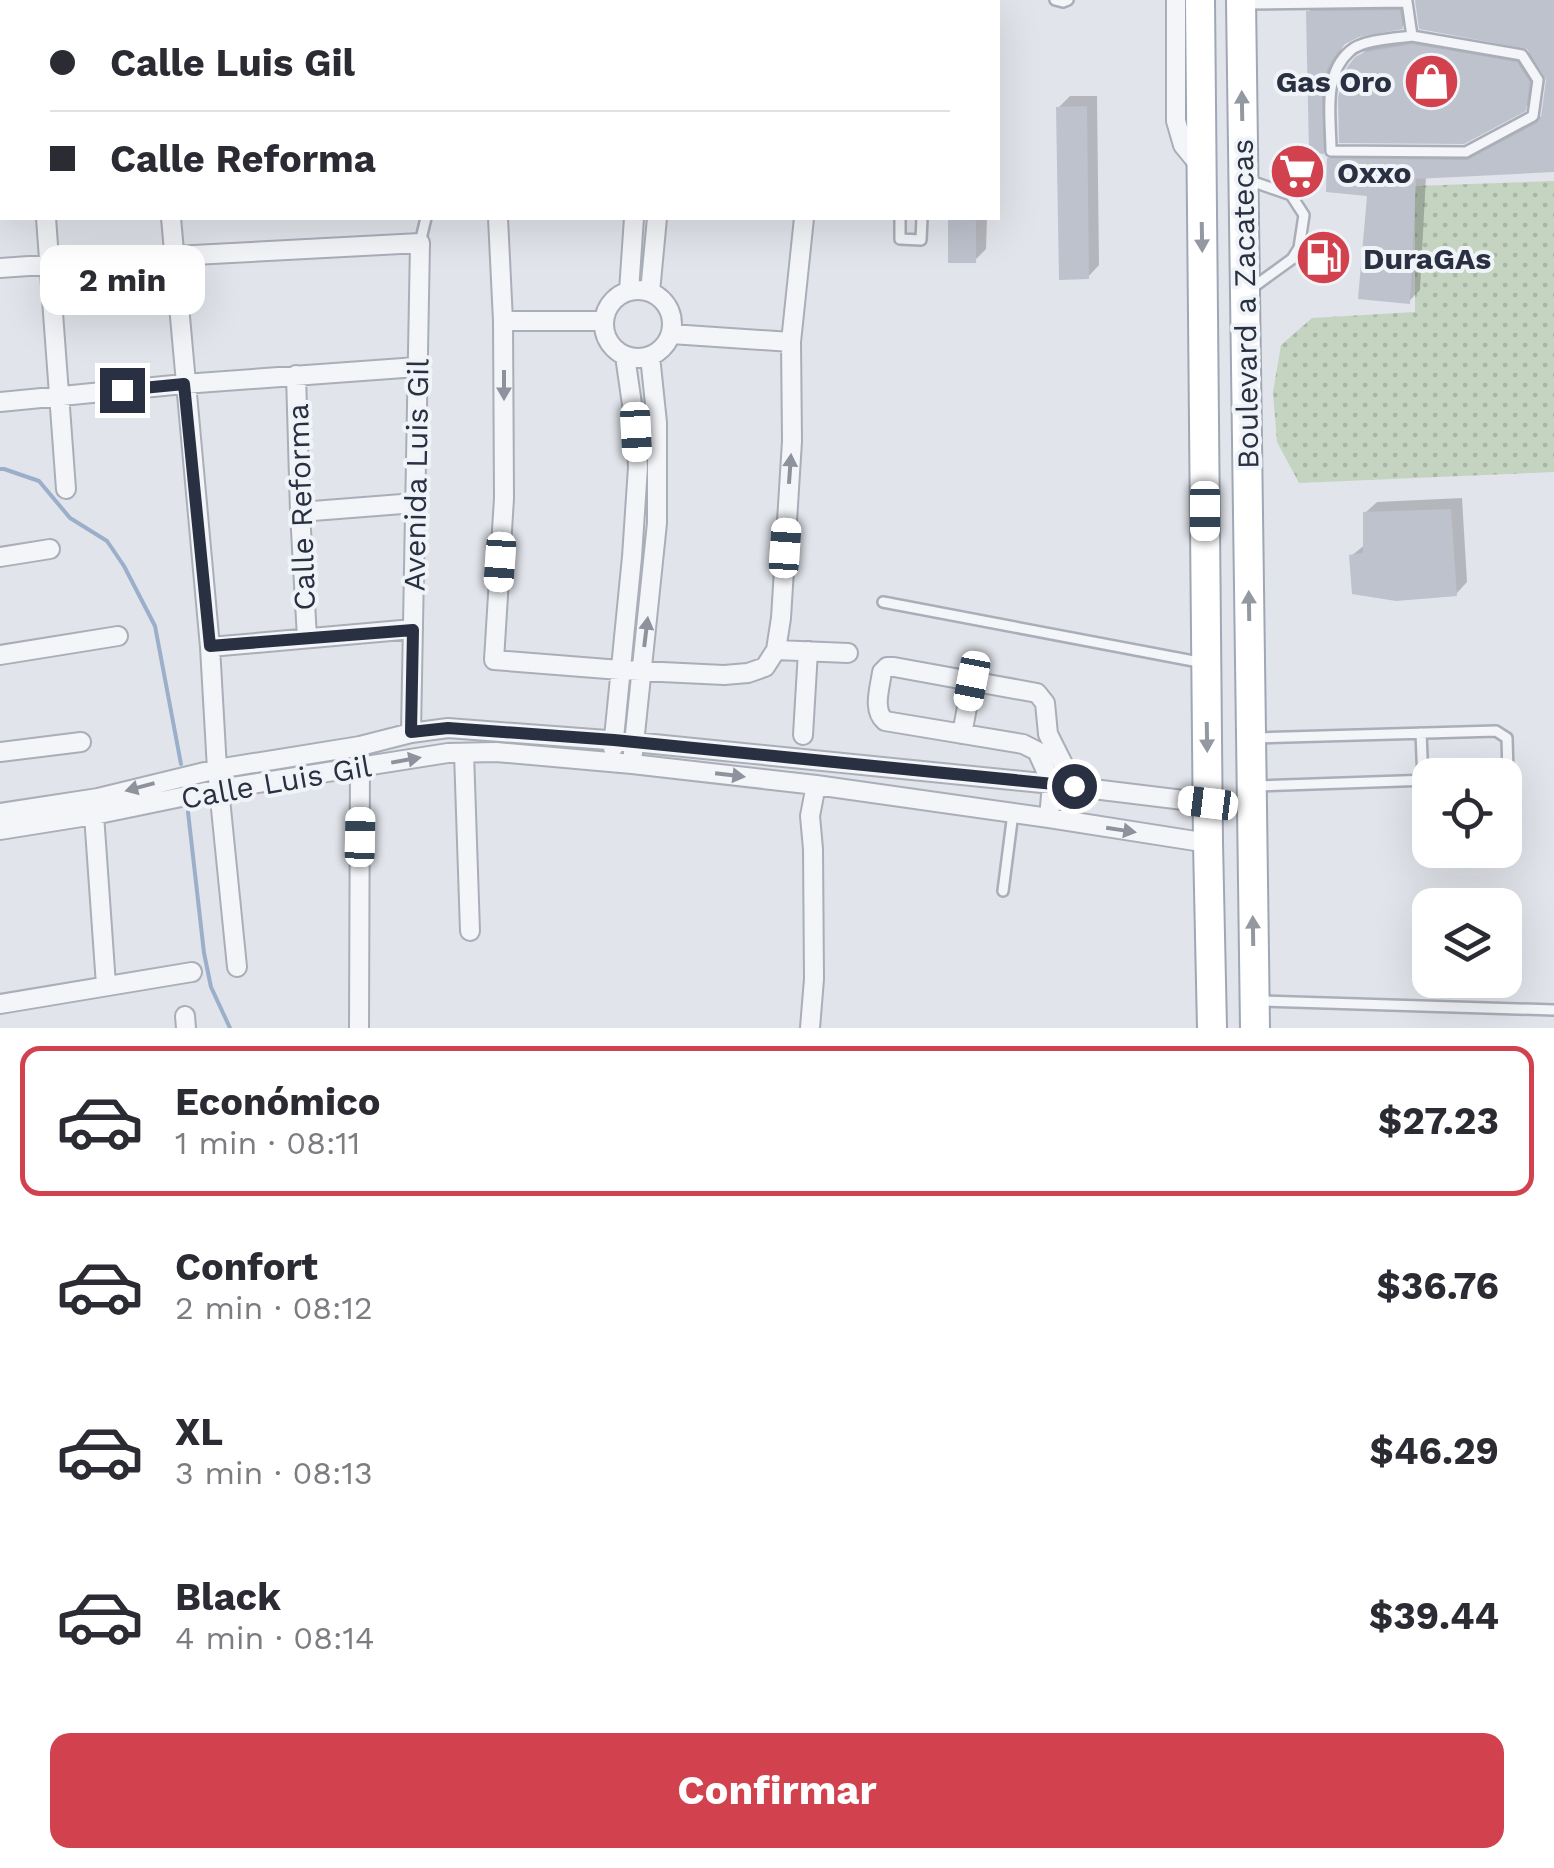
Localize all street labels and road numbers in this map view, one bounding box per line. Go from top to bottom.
street label: Boulevard a Zacatecas [1225,139,1265,469]
street label: Avenida Luis Gil [396,358,436,592]
street label: Calle Reforma [280,403,322,611]
street label: Calle Luis Gil [178,748,374,816]

